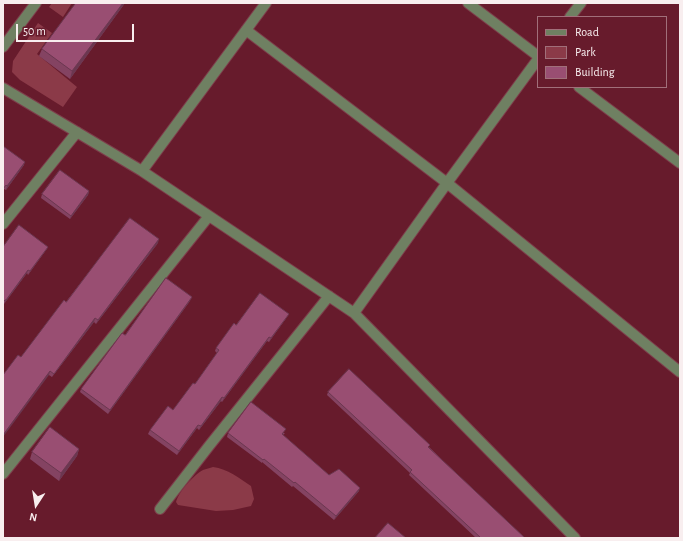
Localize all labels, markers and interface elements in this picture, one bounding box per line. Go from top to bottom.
scale bar [18,16,136,42]
legend [537,16,667,88]
text: 50 m [23,25,46,37]
text: Road [575,26,599,38]
text: Park [575,46,596,58]
text: Building [575,66,615,78]
north arrow [16,485,56,525]
text: N [29,511,38,523]

